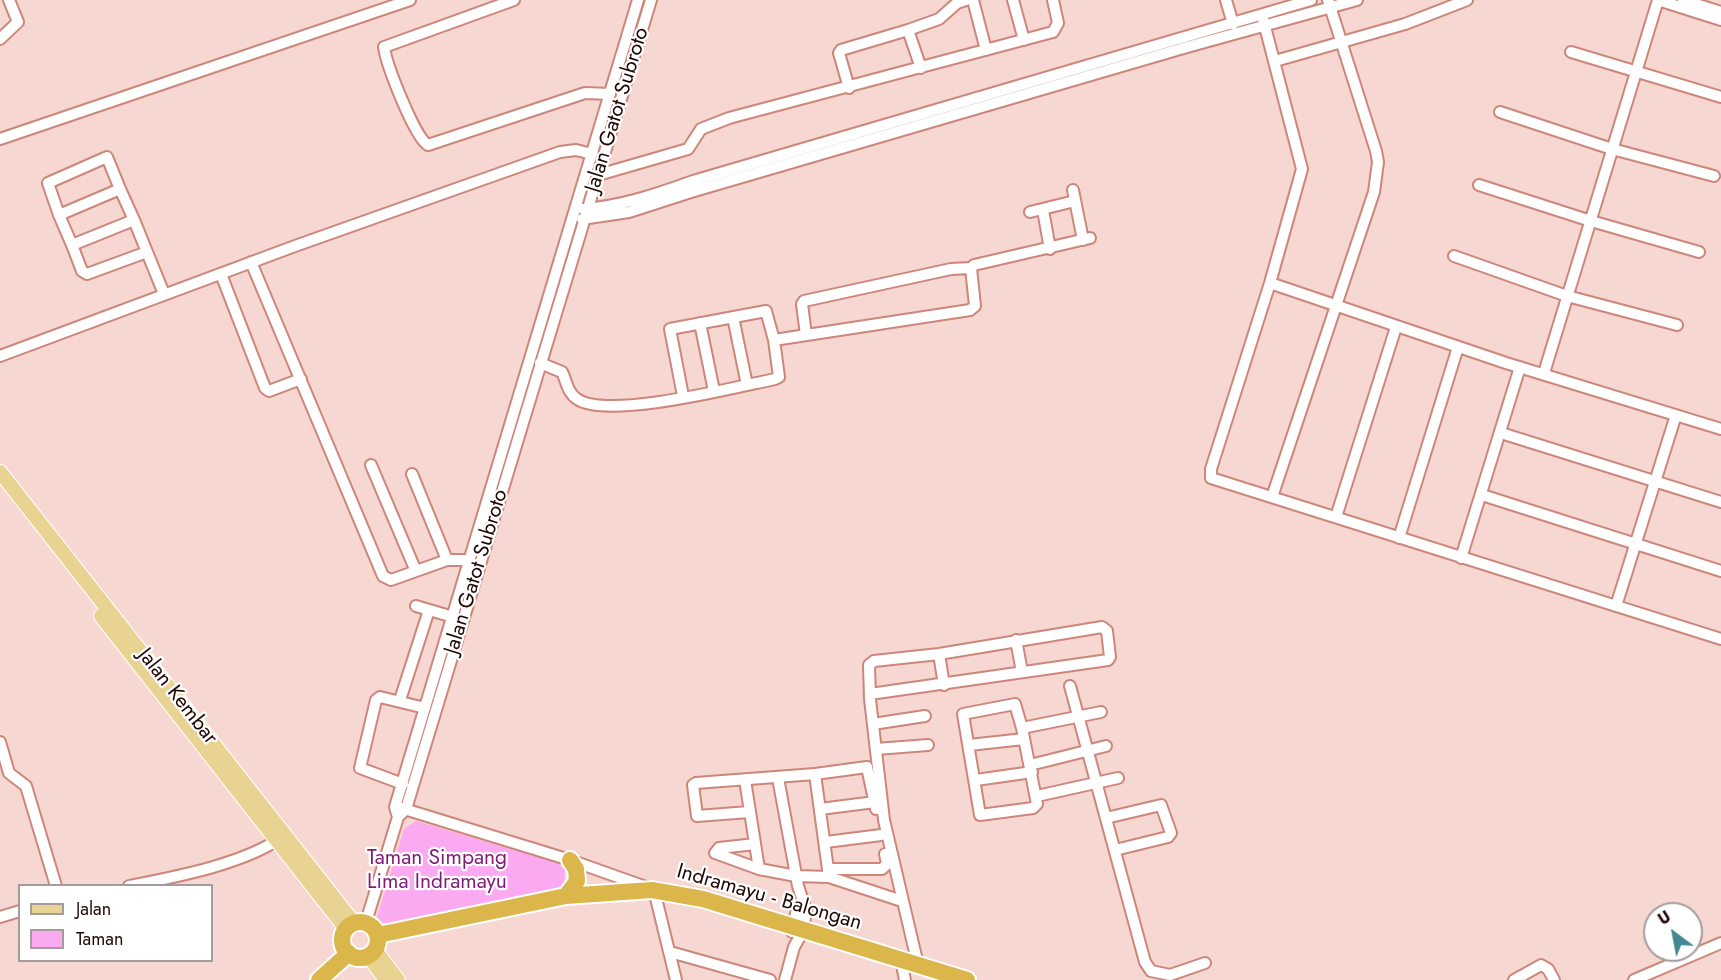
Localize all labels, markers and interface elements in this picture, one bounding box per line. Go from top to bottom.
street label: Jalan Gatot Subroto [581,25,655,195]
street label: Jalan Gatot Subroto [440,487,514,657]
street label: Jalan Kembar [132,644,222,750]
park label: Taman Simpang Lima Indramayu [367,846,507,896]
street label: Indramayu - Balongan [674,860,864,936]
legend [18,884,213,962]
text: Jalan [76,896,111,922]
north arrow [1643,902,1703,962]
text: U [1653,905,1675,931]
text: Taman [76,926,123,952]

